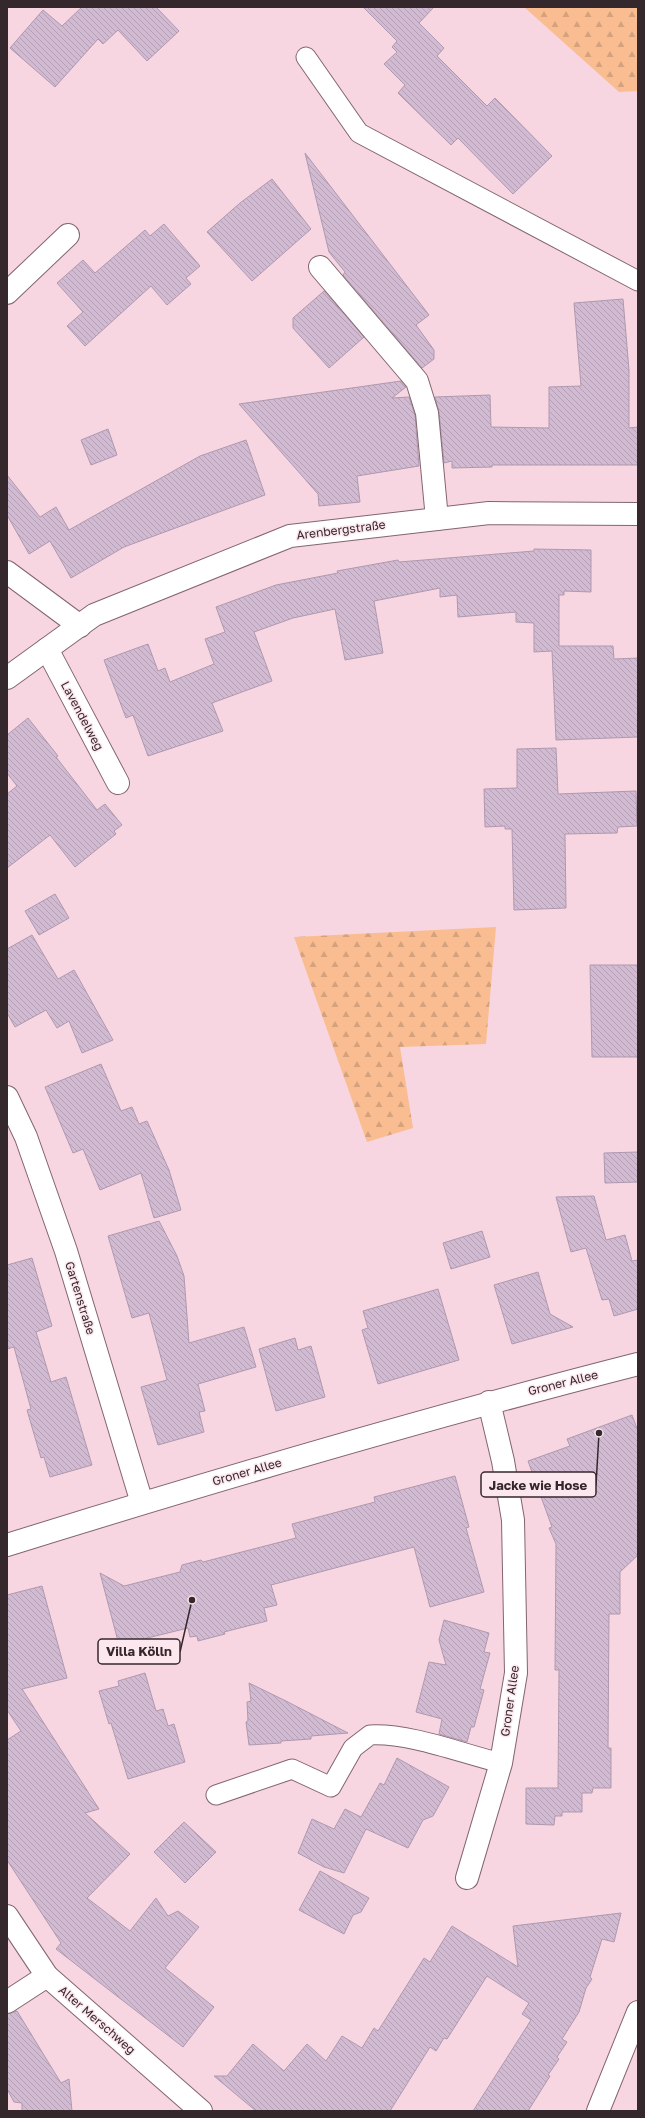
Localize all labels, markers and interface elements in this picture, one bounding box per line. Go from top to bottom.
street label: Arenbergstraße [296,517,386,542]
street label: Lavendelweg [58,679,107,753]
street label: Gartenstraße [62,1259,99,1336]
street label: Groner Allee [526,1367,599,1398]
street label: Groner Allee [210,1454,283,1489]
callout: Jacke wie Hose [481,1472,596,1497]
text: Jacke wie Hose [489,1477,588,1493]
callout: Villa Kölln [98,1639,180,1664]
text: Villa Kölln [106,1643,172,1659]
street label: Groner Allee [497,1664,522,1737]
street label: Alter Merschweg [56,1982,139,2057]

